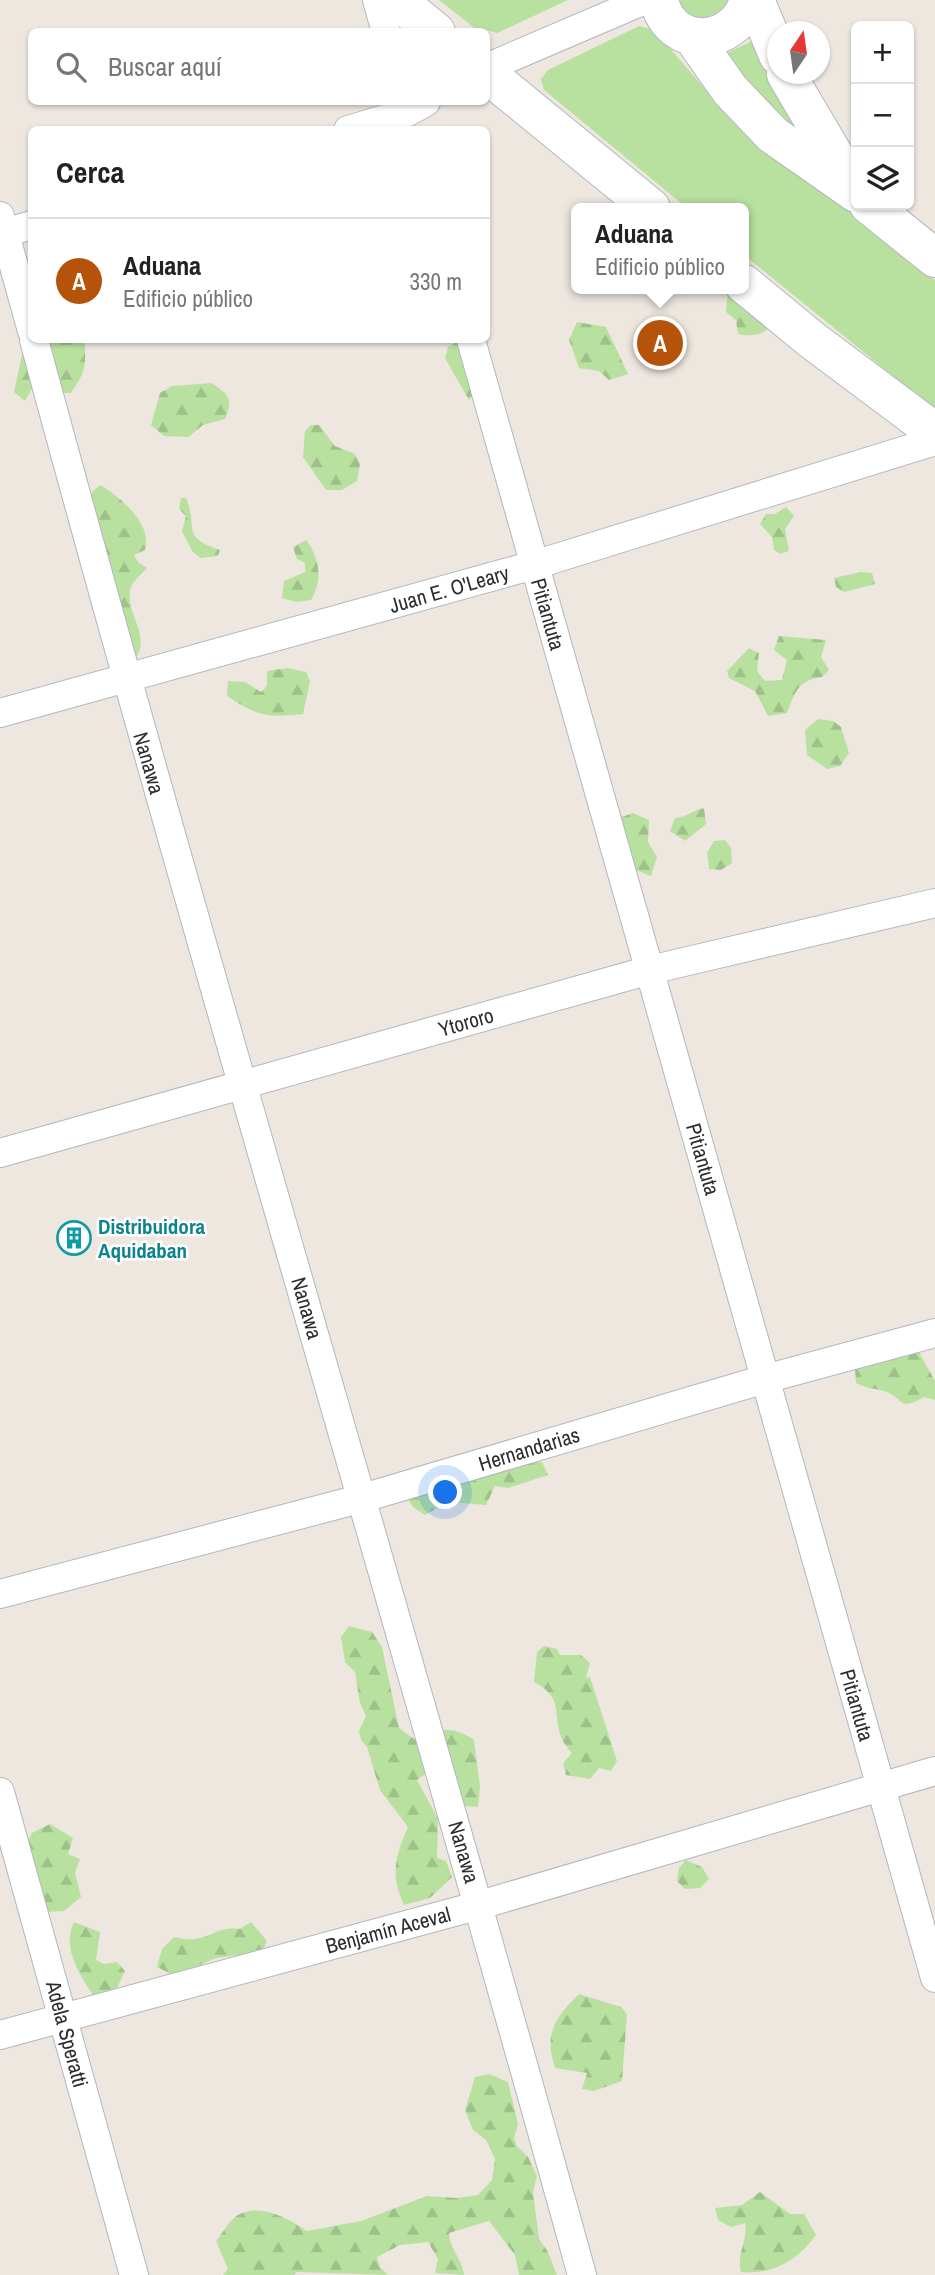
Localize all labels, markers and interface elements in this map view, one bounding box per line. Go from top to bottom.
north arrow [767,21,830,84]
map controls [851,21,914,210]
button: + [851,21,914,84]
search box [28,28,490,105]
icon: search [52,48,90,86]
text: Buscar aquí [108,49,222,84]
button: − [851,84,914,147]
button: layers [851,147,914,210]
text: Cerca [56,152,124,192]
popup [571,203,749,294]
text: Aduana [595,216,673,251]
text: Aduana [123,248,201,283]
text: Edificio público [595,251,725,282]
text: A [72,266,86,297]
text: 330 m [410,266,462,297]
text: Edificio público [123,283,253,314]
pin: A [637,317,683,369]
street label: Juan E. O'Leary [386,558,512,620]
street label: Pitiantuta [524,575,572,654]
street label: Nanawa [126,729,172,798]
street label: Ytororo [435,1000,497,1044]
street label: Pitiantuta [679,1120,727,1199]
place label: Distribuidora Aquidaban [98,1212,206,1265]
building icon: Distribuidora Aquidaban [55,1219,93,1257]
street label: Nanawa [284,1274,330,1343]
street label: Hernandarias [475,1420,583,1478]
your location [428,1475,462,1509]
street label: Pitiantuta [833,1666,881,1745]
street label: Nanawa [441,1818,487,1887]
street label: Benjamín Aceval [322,1899,454,1961]
street label: Adela Speratti [39,1977,95,2090]

